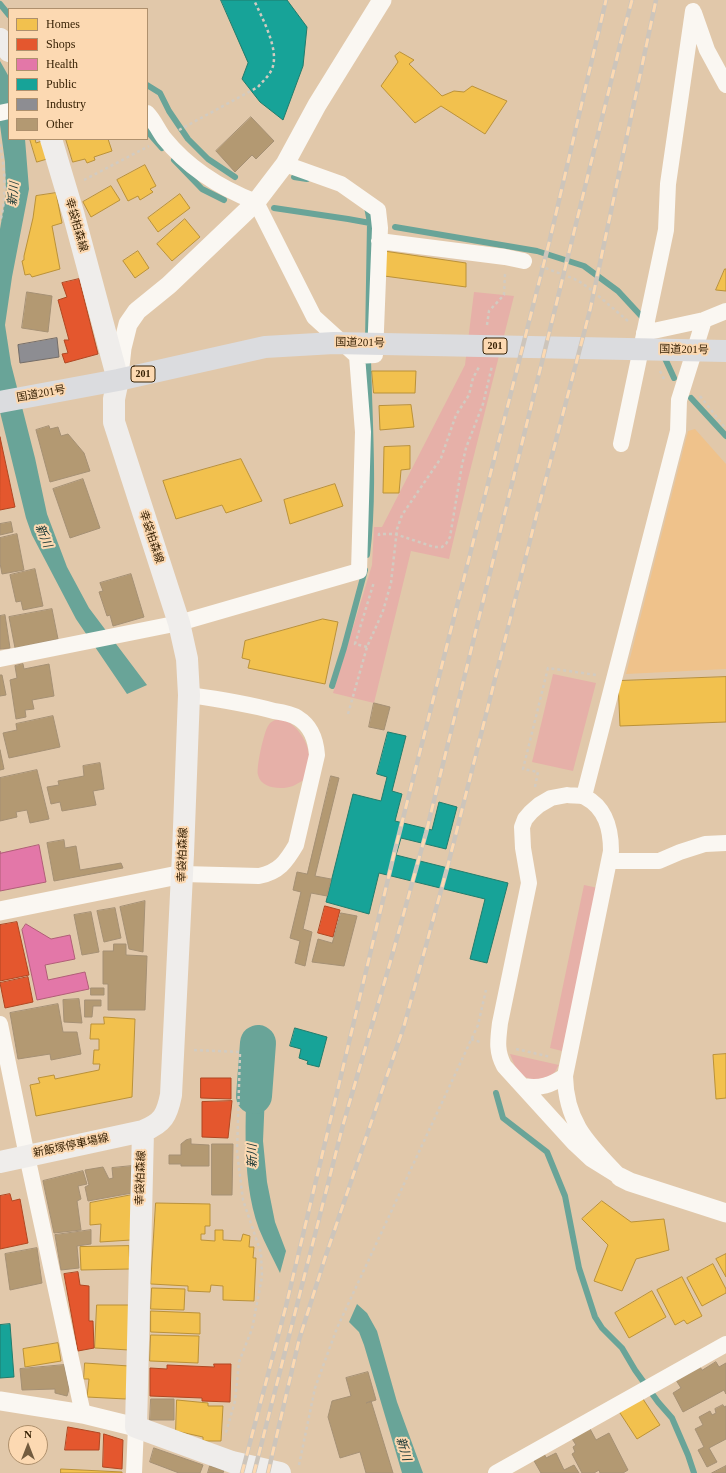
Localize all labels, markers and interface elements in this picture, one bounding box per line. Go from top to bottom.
legend [8,8,148,140]
text: Homes [46,17,80,31]
text: Shops [46,37,75,51]
text: Health [46,57,78,71]
text: Public [46,77,77,91]
text: Industry [46,97,86,111]
text: Other [46,117,73,131]
water label: 新川 [6,181,22,207]
street label: 幸袋柏森線 [62,197,90,253]
street label: 国道201号 [335,336,385,350]
road number: 201 [483,338,507,354]
street label: 国道201号 [659,343,709,357]
road number: 201 [131,366,155,382]
street label: 国道201号 [15,383,67,405]
street label: 幸袋柏森線 [136,509,166,565]
water label: 新川 [32,522,54,550]
street label: 幸袋柏森線 [175,827,191,883]
street label: 新飯塚停車場線 [32,1132,110,1160]
water label: 新川 [246,1144,260,1168]
street label: 幸袋柏森線 [133,1150,149,1206]
north arrow [8,1425,48,1465]
text: N [24,1428,32,1440]
water label: 新川 [393,1435,413,1463]

